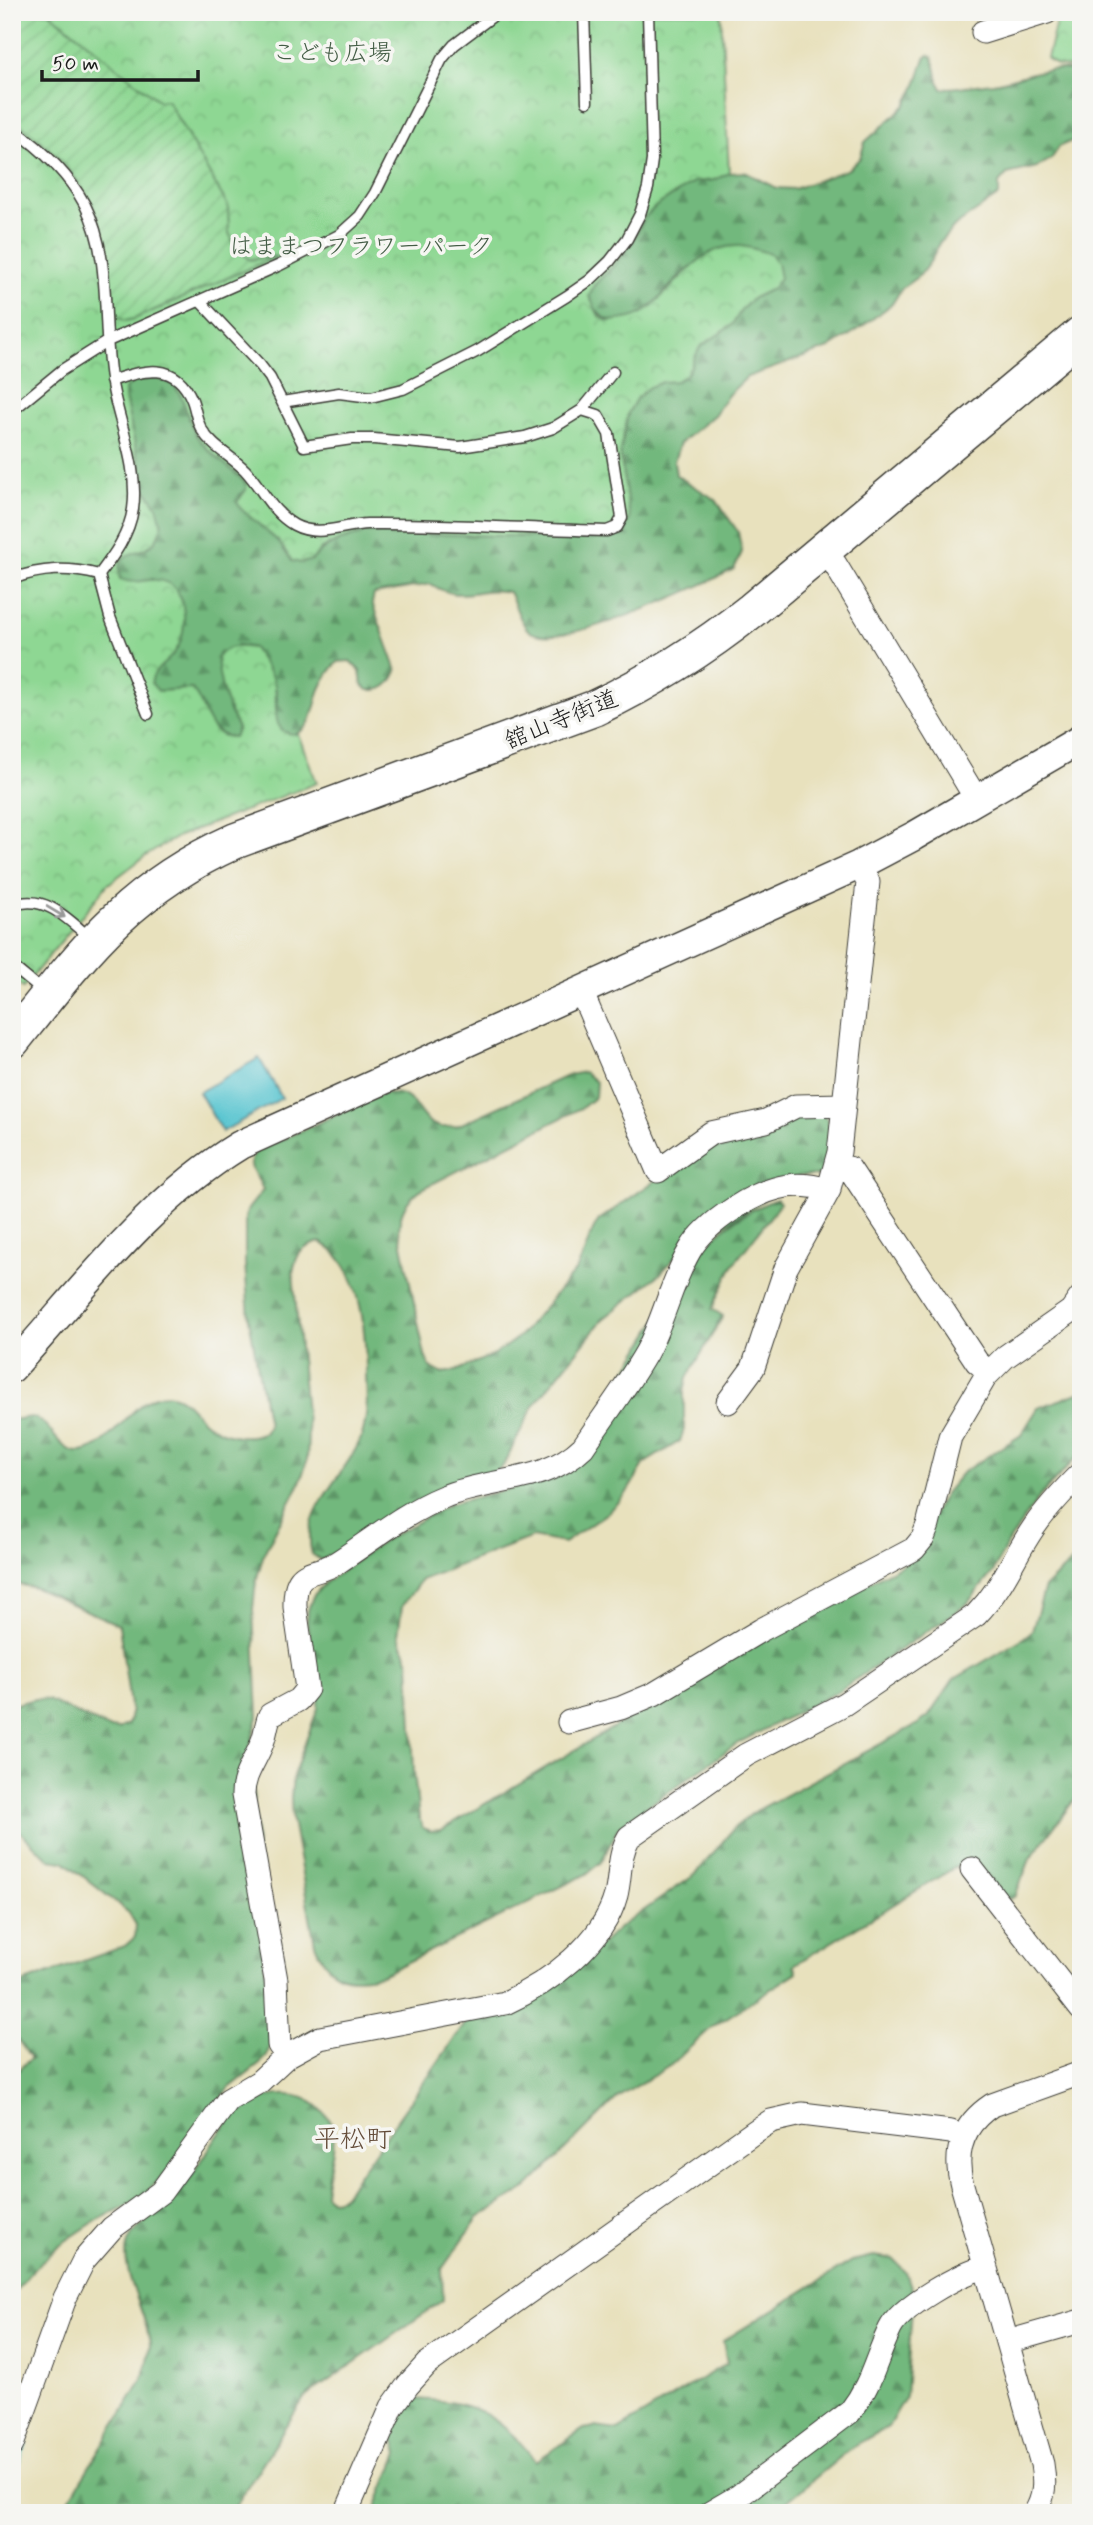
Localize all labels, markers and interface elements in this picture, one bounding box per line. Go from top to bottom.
scale bar [42,38,198,82]
park label: こども広場 [272,38,392,69]
text: 50 m [52,50,99,78]
park label: はままつフラワーパーク [229,232,493,263]
street label: 舘山寺街道 [500,684,623,757]
one-way arrow [46,905,66,919]
district label: 平松町 [314,2123,392,2157]

